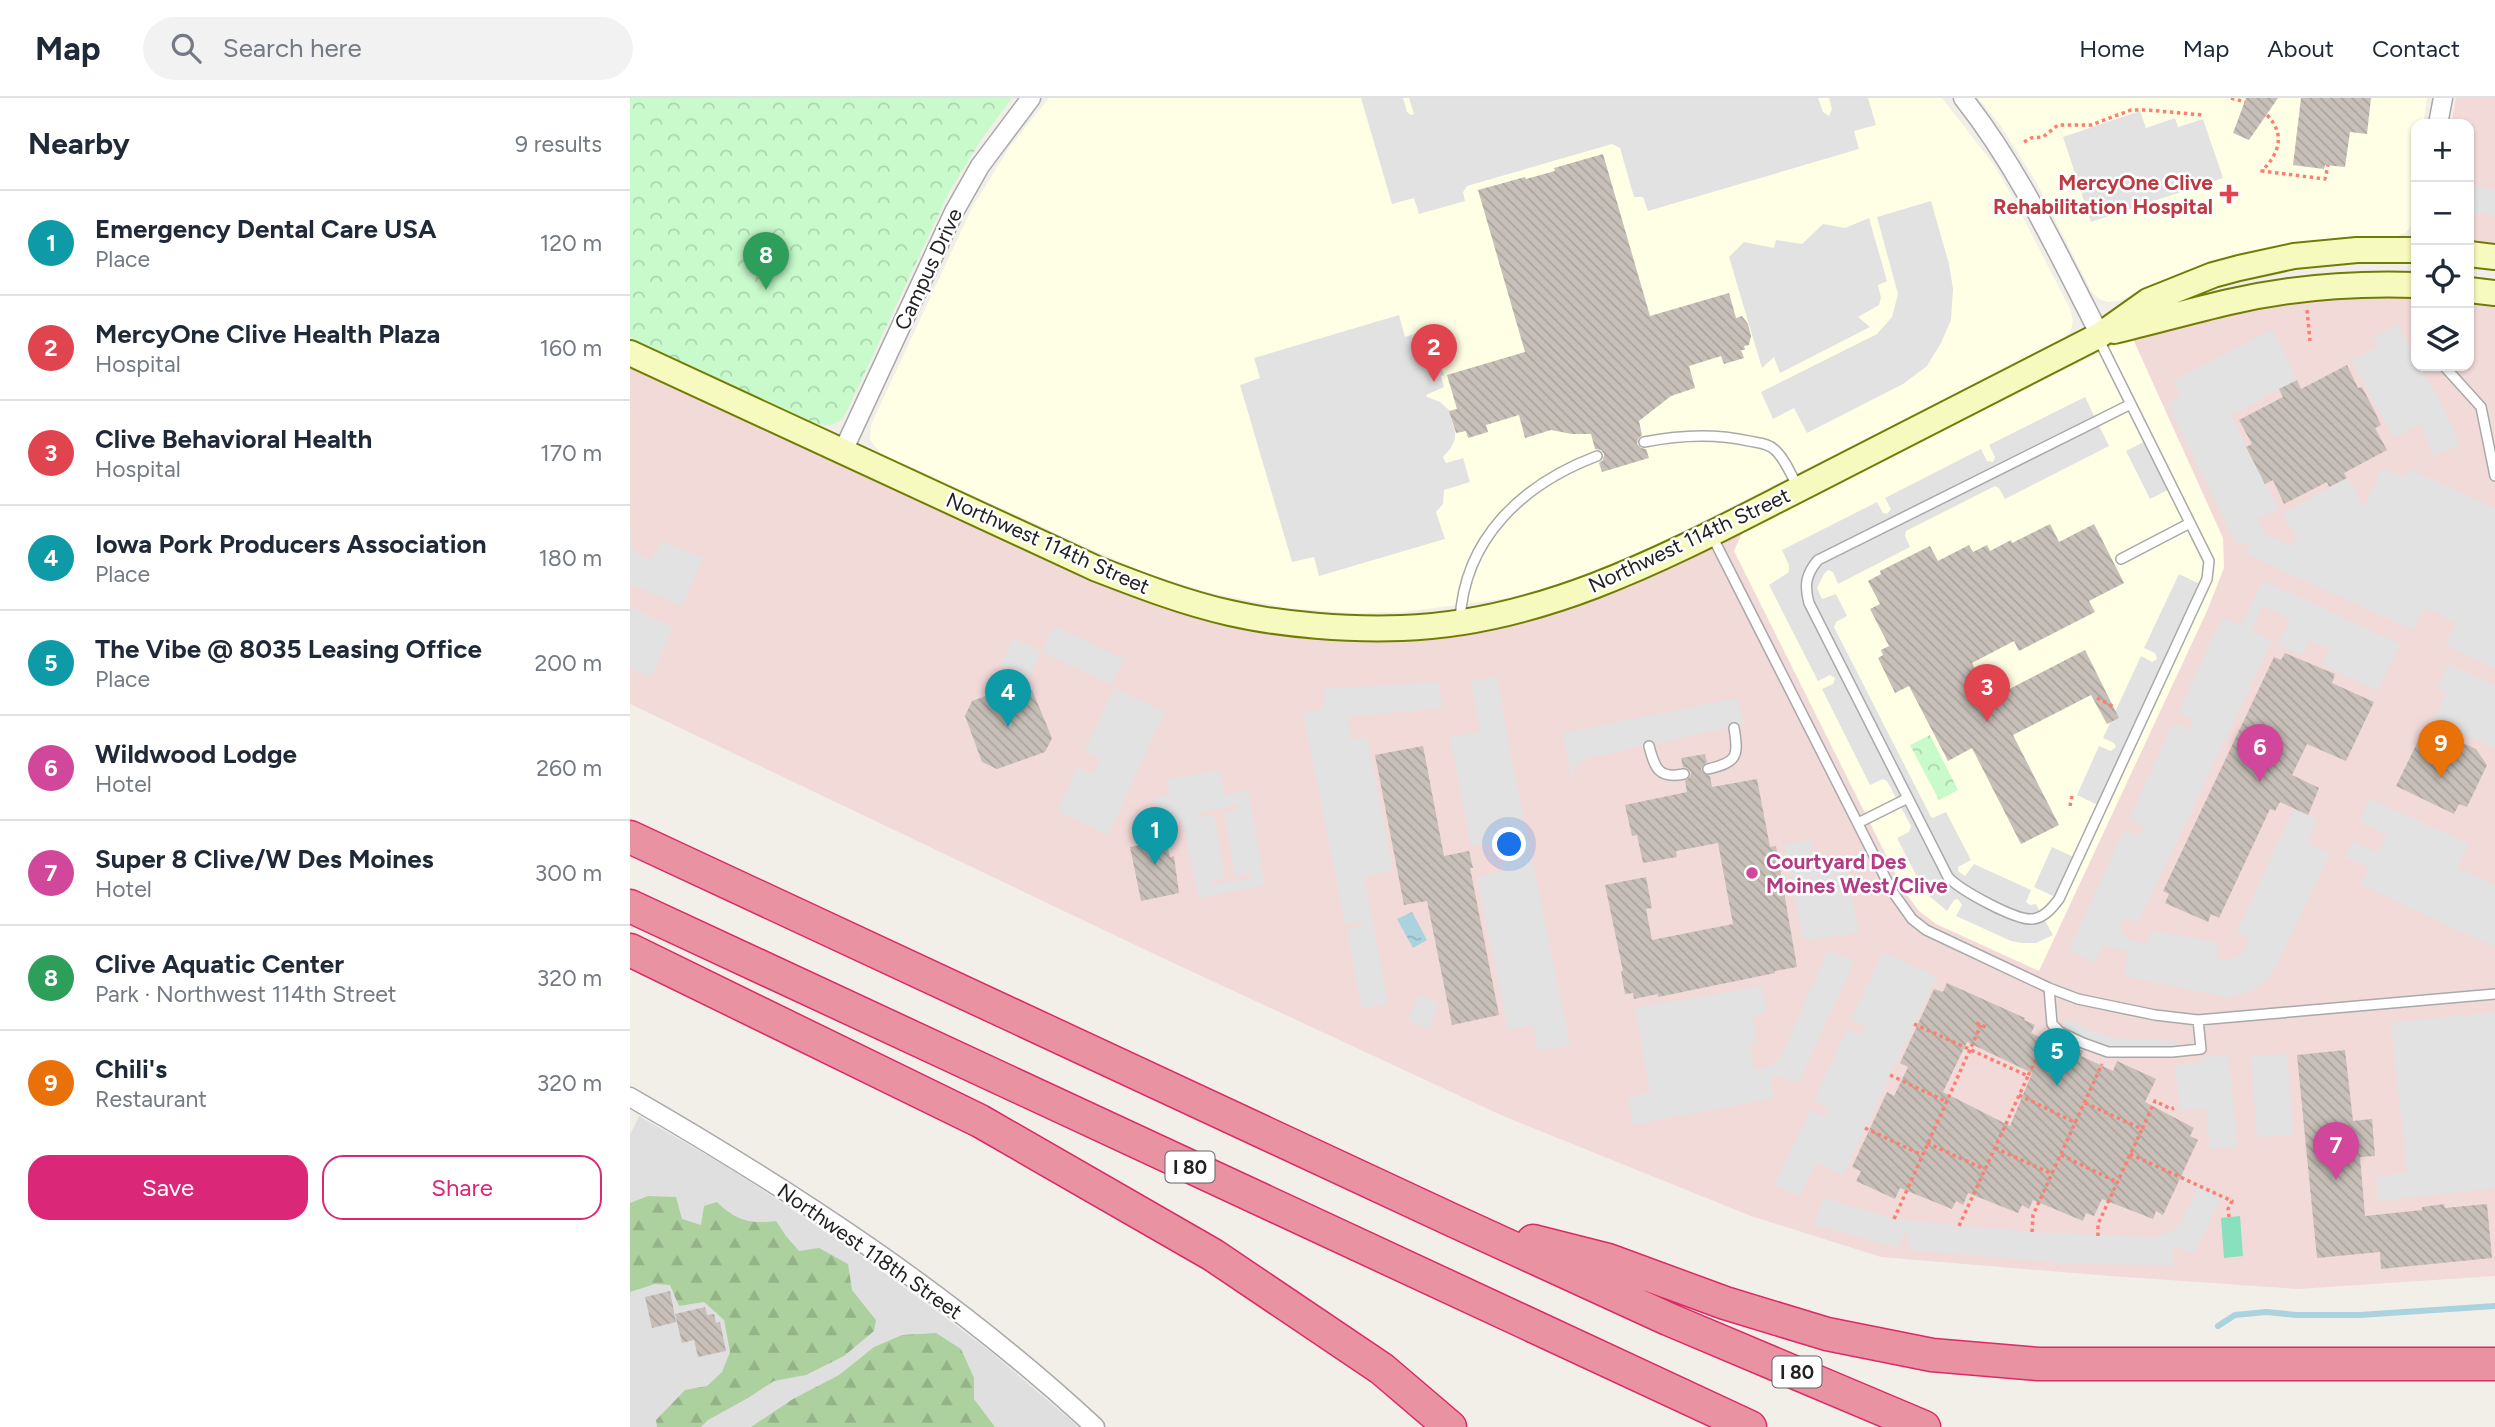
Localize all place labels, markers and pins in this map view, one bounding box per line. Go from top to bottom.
place label: MercyOne Clive Rehabilitation Hospital [1993,170,2213,219]
marker: MercyOne Clive Rehabilitation Hospital [2219,184,2239,204]
pin: 8 [743,232,789,290]
pin: 2 [1411,324,1457,382]
pin: 3 [1964,664,2010,722]
pin: 4 [985,669,1031,727]
pin: 9 [2418,720,2464,778]
pin: 6 [2237,724,2283,782]
pin: 1 [1132,807,1178,865]
place label: Courtyard Des Moines West/Clive [1766,849,1948,898]
marker: Courtyard Des Moines West/Clive [1744,865,1760,881]
pin: 5 [2034,1028,2080,1086]
pin: 7 [2313,1122,2359,1180]

